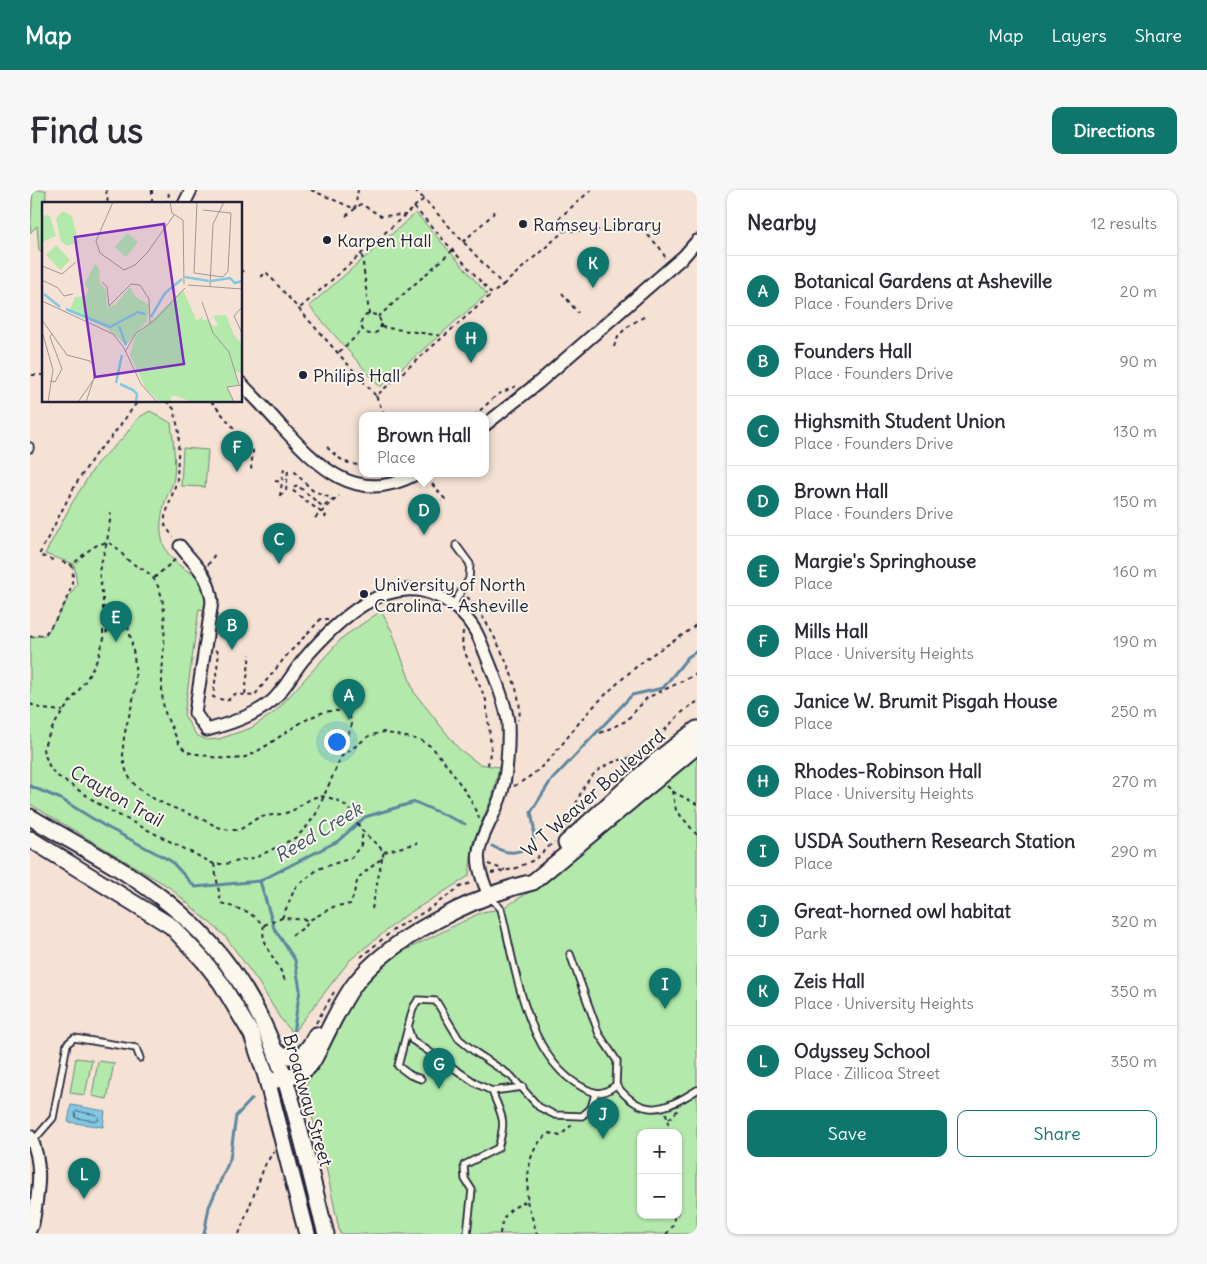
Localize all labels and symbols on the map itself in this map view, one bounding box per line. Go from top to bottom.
inset map [42,202,242,402]
place label: Ramsey Library [533,213,662,236]
marker: Ramsey Library [517,218,529,230]
place label: Karpen Hall [337,229,432,252]
marker: Karpen Hall [321,234,333,246]
pin: K [577,247,609,288]
pin: H [455,322,487,363]
place label: Philips Hall [313,364,400,387]
marker: Philips Hall [297,369,309,381]
pin: F [221,431,253,472]
pin: D [408,494,440,535]
pin: C [263,523,295,564]
place label: University of North Carolina - Asheville [374,573,529,617]
marker: University of North Carolina - Asheville [358,588,370,600]
pin: E [100,601,132,642]
pin: B [216,609,248,650]
pin: A [333,679,365,720]
street label: W T Weaver Boulevard [516,724,670,862]
your location [324,729,350,755]
street label: Crayton Trail [66,760,168,832]
water label: Reed Creek [270,796,367,867]
pin: I [649,968,681,1009]
street label: Broadway Street [278,1031,338,1169]
pin: G [423,1048,455,1089]
pin: J [587,1098,619,1139]
pin: L [68,1158,100,1199]

